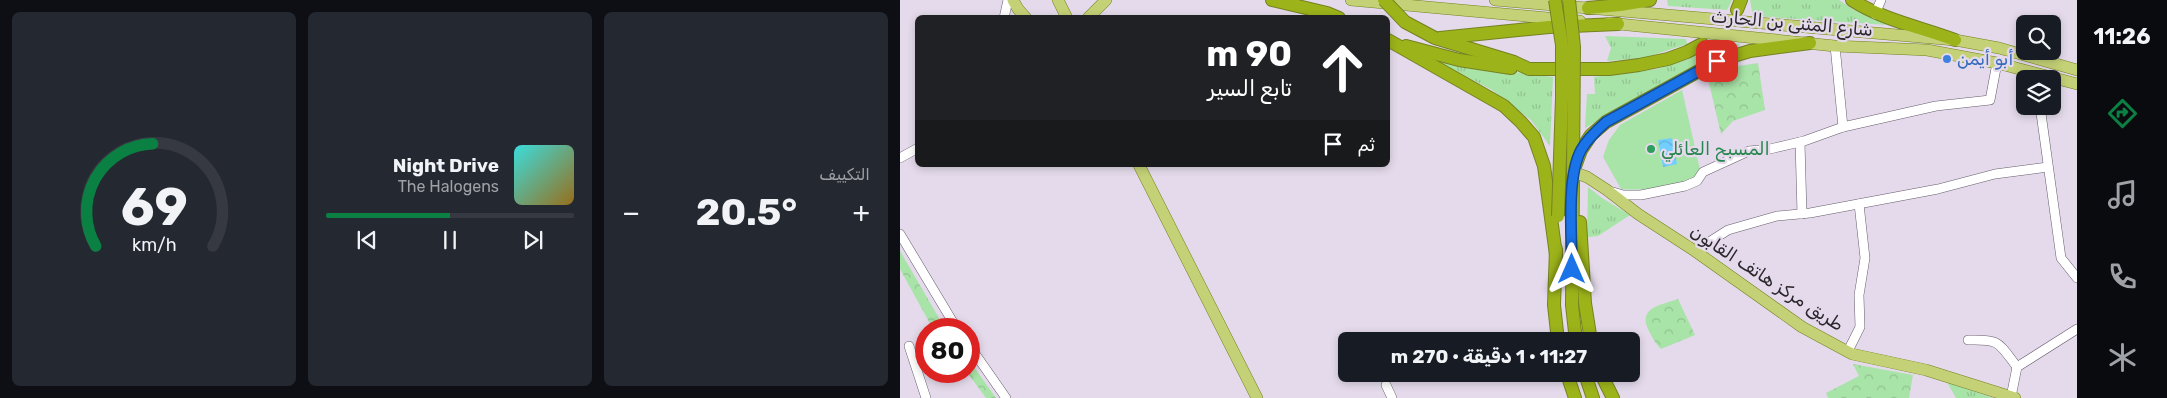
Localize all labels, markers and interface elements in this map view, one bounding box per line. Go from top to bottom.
street label: شارع المثنى بن الحارث [1710,5,1874,42]
map controls [2016,15,2061,115]
button: search [2016,15,2061,60]
text: 11:26 [2094,23,2150,50]
text: 90 m [1206,33,1292,75]
icon: ahead [1310,35,1375,100]
pin [1696,40,1738,82]
icon: arrive [1703,47,1731,75]
place label: أبو أيمن [1957,48,2013,70]
marker: أبو أيمن [1941,53,1953,65]
button: layers [2016,70,2061,115]
text: تابع السير [1208,75,1292,102]
icon: directions [2105,96,2140,131]
icon: arrive [1319,130,1347,158]
text: ثم [1357,133,1375,156]
place label: المسبح العائلي [1661,138,1770,162]
marker: المسبح العائلي [1645,143,1657,155]
text: Night Drive [393,154,499,177]
text: التكييف [819,165,870,184]
text: 69 [120,176,188,238]
text: The Halogens [398,177,499,196]
icon: music [2105,177,2140,212]
text: 20.5° [696,189,797,235]
text: − [622,196,640,229]
text: + [853,196,870,229]
street label: طريق مركز هاتف القابون [1686,220,1848,336]
icon: previous [353,226,381,254]
icon: pause [436,226,464,254]
icon: next [519,226,547,254]
text: km/h [132,234,176,255]
position arrow [1545,242,1597,294]
icon: phone [2105,259,2140,294]
speed limit sign: 80 [915,318,980,383]
icon: climate [2105,340,2140,375]
text: 11:27 · 1 دقيقة · 270 m [1391,345,1587,368]

